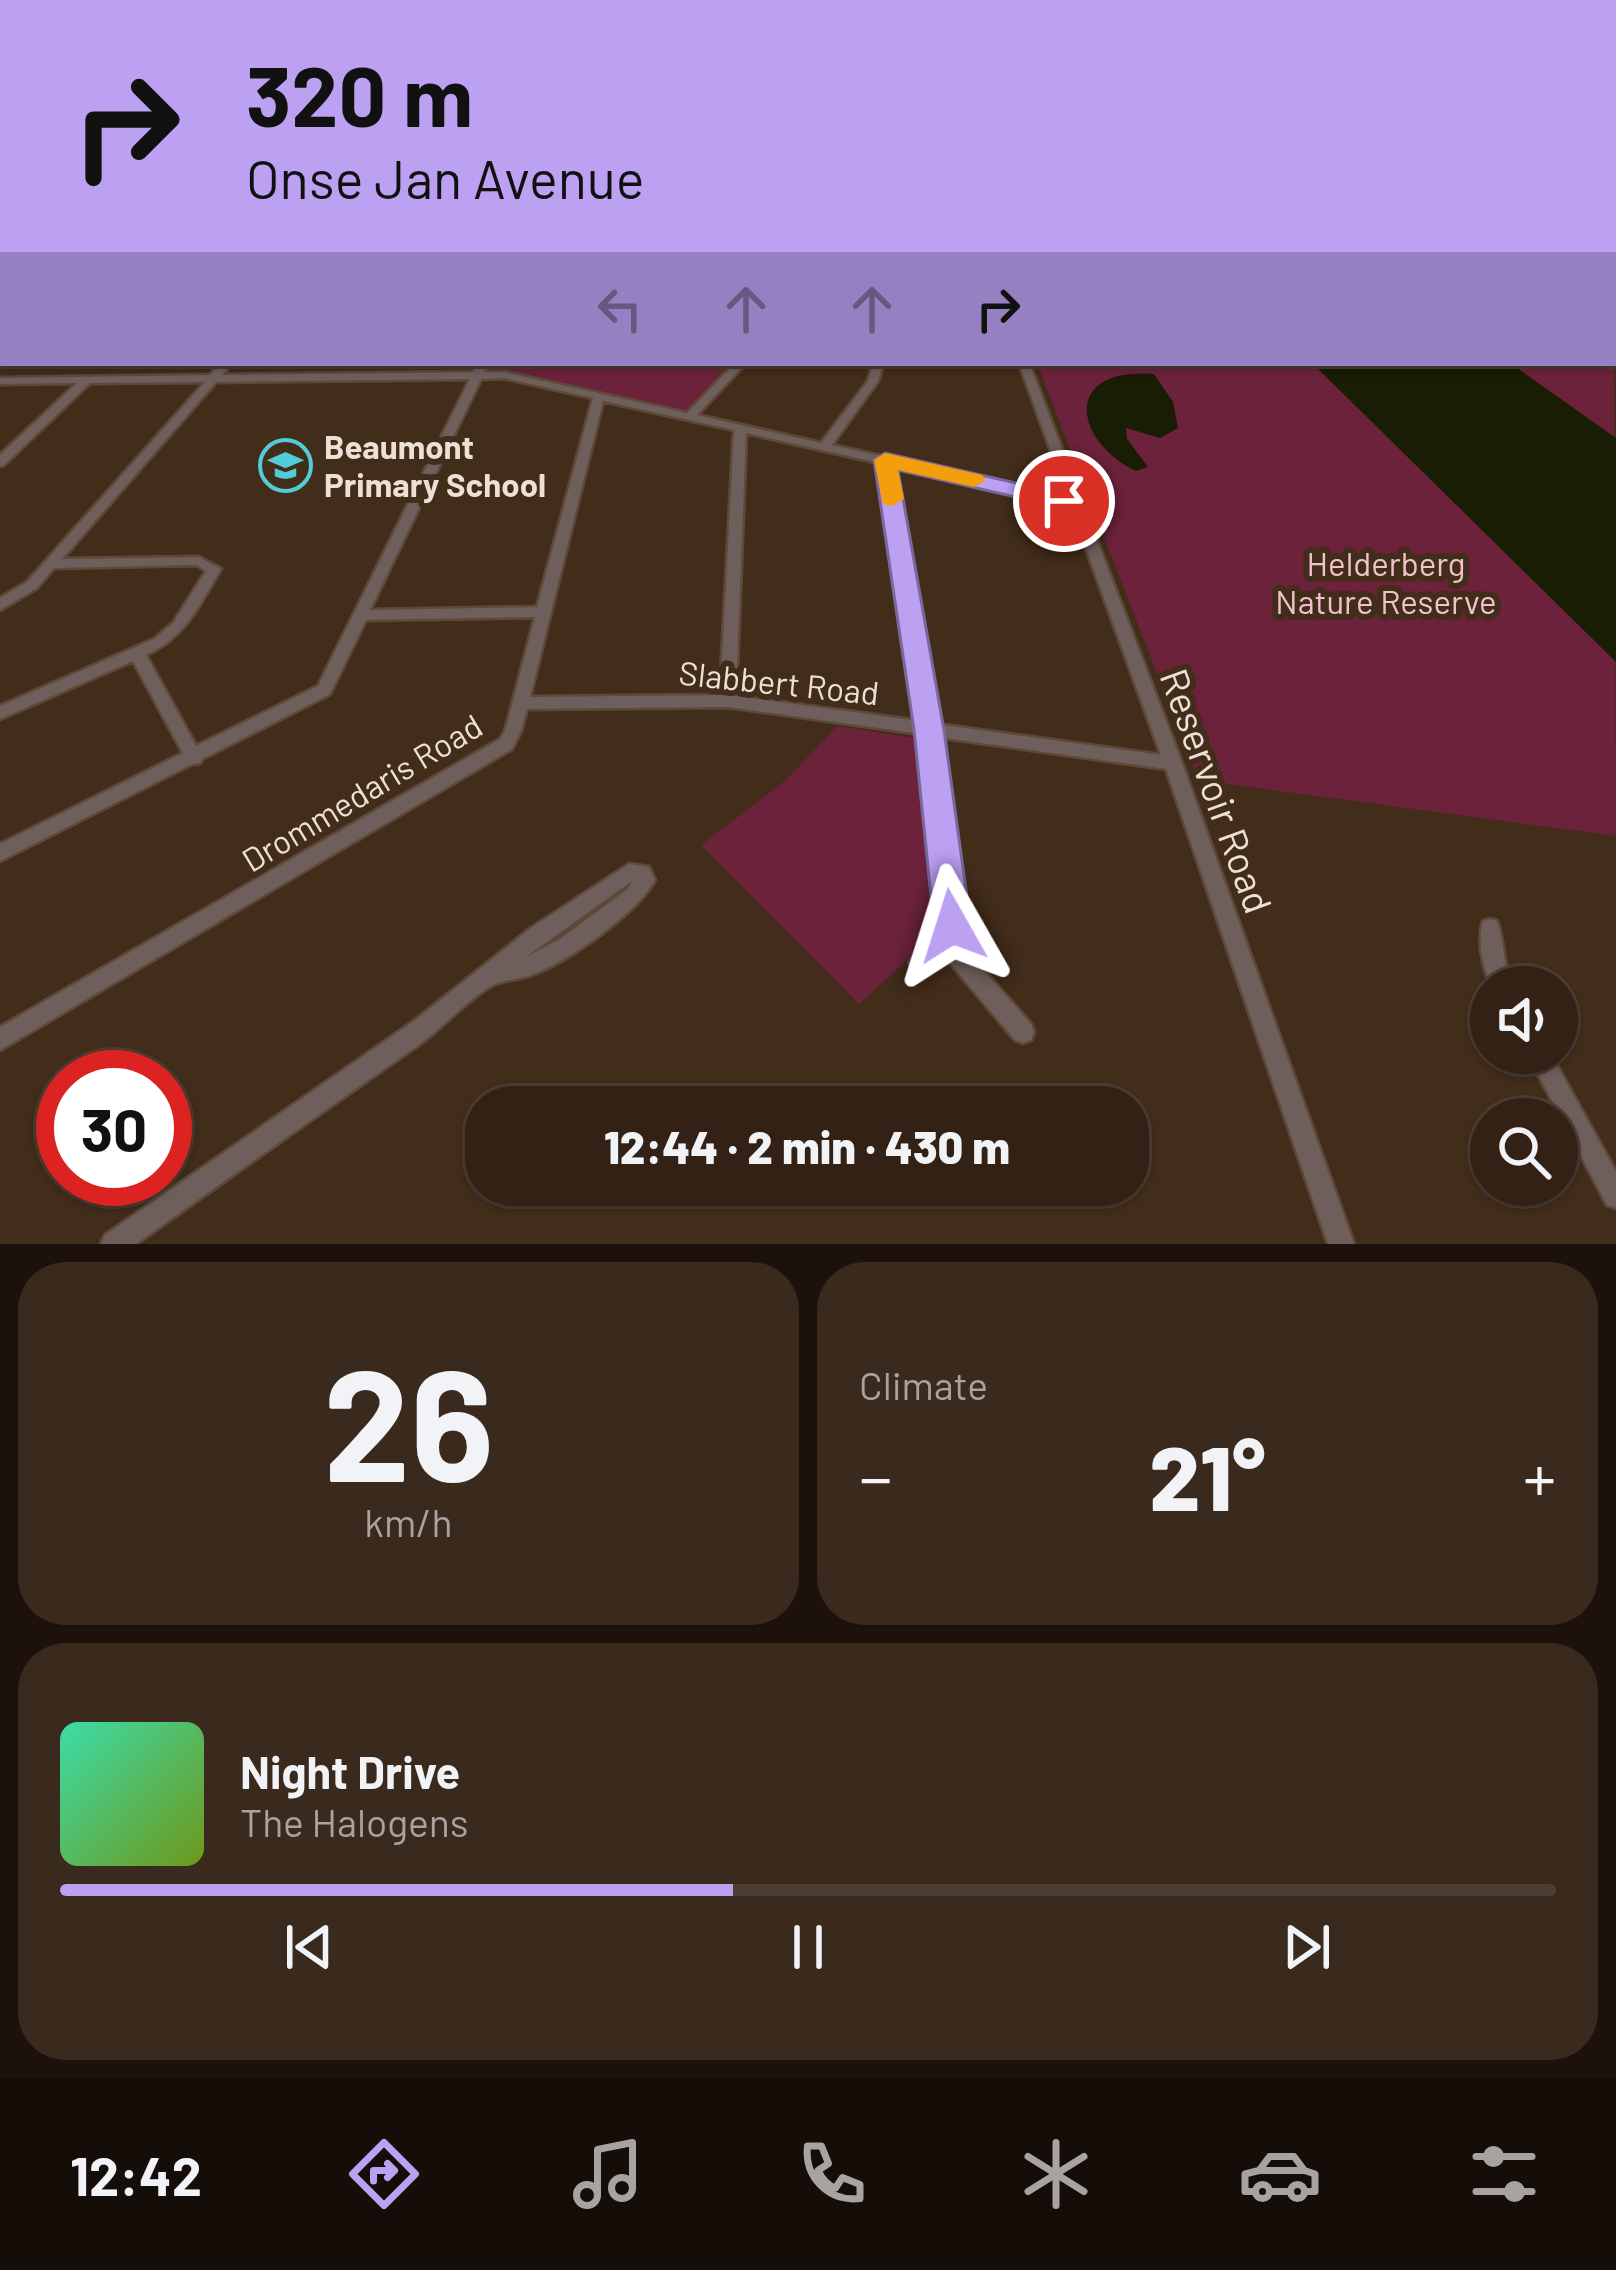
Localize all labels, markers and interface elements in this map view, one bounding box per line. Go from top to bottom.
text: 320 m [246,43,473,144]
icon: right [48,48,204,204]
text: Onse Jan Avenue [246,145,645,210]
icon: left [587,276,653,342]
icon: ahead [713,276,779,342]
icon: ahead [839,276,905,342]
icon: right [965,276,1031,342]
place label: Beaumont Primary School [324,426,546,504]
school or university icon: Beaumont Primary School [257,438,313,494]
pin [1013,450,1115,552]
icon: arrive [1031,468,1097,534]
park label: Helderberg Nature Reserve [1275,543,1497,621]
street label: Slabbert Road [677,652,881,712]
street label: Reservoir Road [1151,662,1283,919]
street label: Drommedaris Road [234,705,489,880]
position arrow [889,863,1015,989]
map controls [1470,966,1578,1206]
button: sound [1470,966,1578,1074]
speed limit sign: 30 [36,1050,192,1206]
button: search [1470,1098,1578,1206]
text: 12:44 · 2 min · 430 m [604,1119,1010,1173]
text: 26 [323,1326,494,1513]
text: Climate [859,1361,988,1408]
text: 21° [1149,1421,1266,1529]
text: − [859,1436,892,1515]
text: + [1523,1436,1556,1515]
text: km/h [364,1498,453,1545]
text: Night Drive [240,1744,460,1798]
text: The Halogens [240,1798,469,1845]
icon: previous [276,1914,342,1980]
icon: pause [775,1914,841,1980]
icon: next [1274,1914,1340,1980]
icon: directions [342,2132,426,2216]
icon: music [566,2132,650,2216]
icon: phone [790,2132,874,2216]
icon: climate [1014,2132,1098,2216]
icon: car [1238,2132,1322,2216]
icon: filters [1462,2132,1546,2216]
text: 12:42 [70,2142,202,2207]

